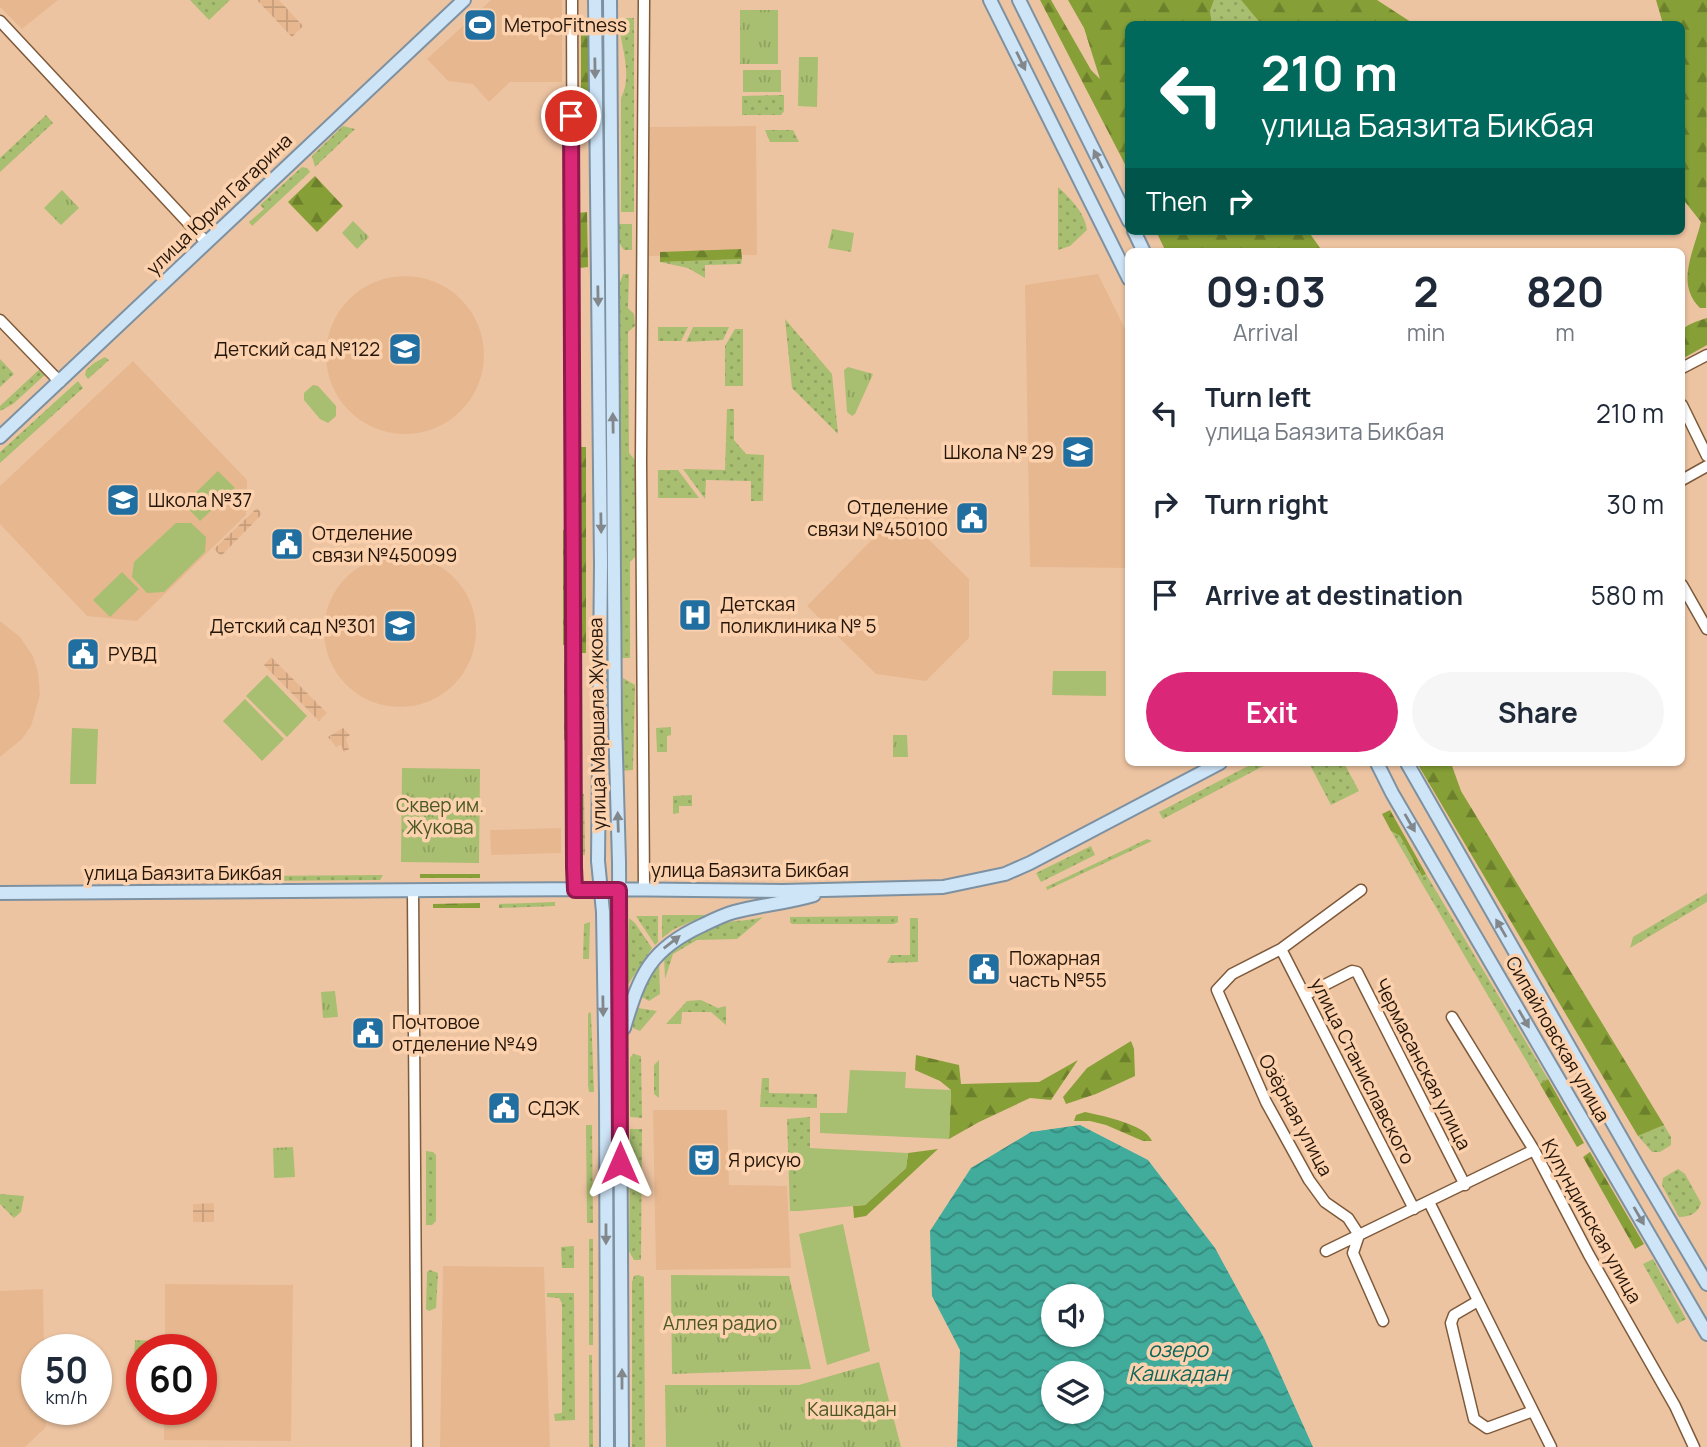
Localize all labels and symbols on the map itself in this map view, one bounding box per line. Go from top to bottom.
sports icon: МетроFitness [461,6,499,44]
place label: МетроFitness [504,12,627,38]
one-way arrow [1015,51,1026,71]
one-way arrow [590,57,601,79]
pin [541,86,601,146]
street label: улица Юрия Гагарина [140,127,298,281]
one-way arrow [1093,149,1105,169]
one-way arrow [592,285,604,307]
school or university icon: Детский сад №122 [386,330,424,368]
place label: Детский сад №122 [214,336,380,362]
one-way arrow [607,411,618,433]
school or university icon: Школа № 29 [1059,433,1097,471]
place label: Школа № 29 [944,439,1054,465]
school or university icon: Школа №37 [104,481,142,519]
place label: Школа №37 [148,487,252,513]
place label: Отделение связи №450100 [807,494,948,542]
public building icon: Отделение связи №450100 [953,499,991,537]
one-way arrow [595,512,607,534]
place label: Отделение связи №450099 [312,520,457,568]
public building icon: Отделение связи №450099 [268,525,306,563]
place label: Детская поликлиника № 5 [720,591,876,639]
hospital icon: Детская поликлиника № 5 [676,596,714,634]
school or university icon: Детский сад №301 [381,607,419,645]
place label: Детский сад №301 [210,613,376,639]
street label: улица Маршала Жукова [582,617,612,831]
public building icon: РУВД [64,635,102,673]
place label: РУВД [108,641,157,667]
park label: Сквер им. Жукова [396,792,484,840]
one-way arrow [612,810,624,832]
one-way arrow [1404,813,1416,833]
street label: улица Баязита Бикбая [651,857,849,883]
street label: улица Баязита Бикбая [84,860,282,886]
one-way arrow [1495,918,1507,937]
one-way arrow [663,934,681,949]
place label: Пожарная часть №55 [1009,945,1107,993]
public building icon: Пожарная часть №55 [965,950,1003,988]
street label: Сипайловская улица [1500,951,1616,1127]
street label: улица Станиславского [1305,973,1421,1169]
street label: Чермасанская улица [1369,974,1477,1154]
one-way arrow [597,995,609,1017]
place label: Почтовое отделение №49 [392,1009,538,1057]
one-way arrow [1518,1010,1531,1029]
public building icon: Почтовое отделение №49 [349,1014,387,1052]
street label: Озёрная улица [1253,1049,1339,1181]
public building icon: СДЭК [485,1089,523,1127]
place label: СДЭК [528,1095,581,1121]
position arrow [583,1126,657,1200]
street label: Кулундинская улица [1536,1134,1648,1308]
theatre icon: Я рисую [685,1141,723,1179]
place label: Я рисую [728,1147,801,1173]
one-way arrow [1633,1206,1645,1226]
one-way arrow [601,1223,612,1245]
park label: Аллея радио [663,1310,777,1336]
speed limit sign: 60 [126,1334,217,1425]
water label: озеро Кашкадан [1129,1335,1229,1387]
one-way arrow [616,1368,628,1390]
park label: Кашкадан [807,1396,897,1422]

